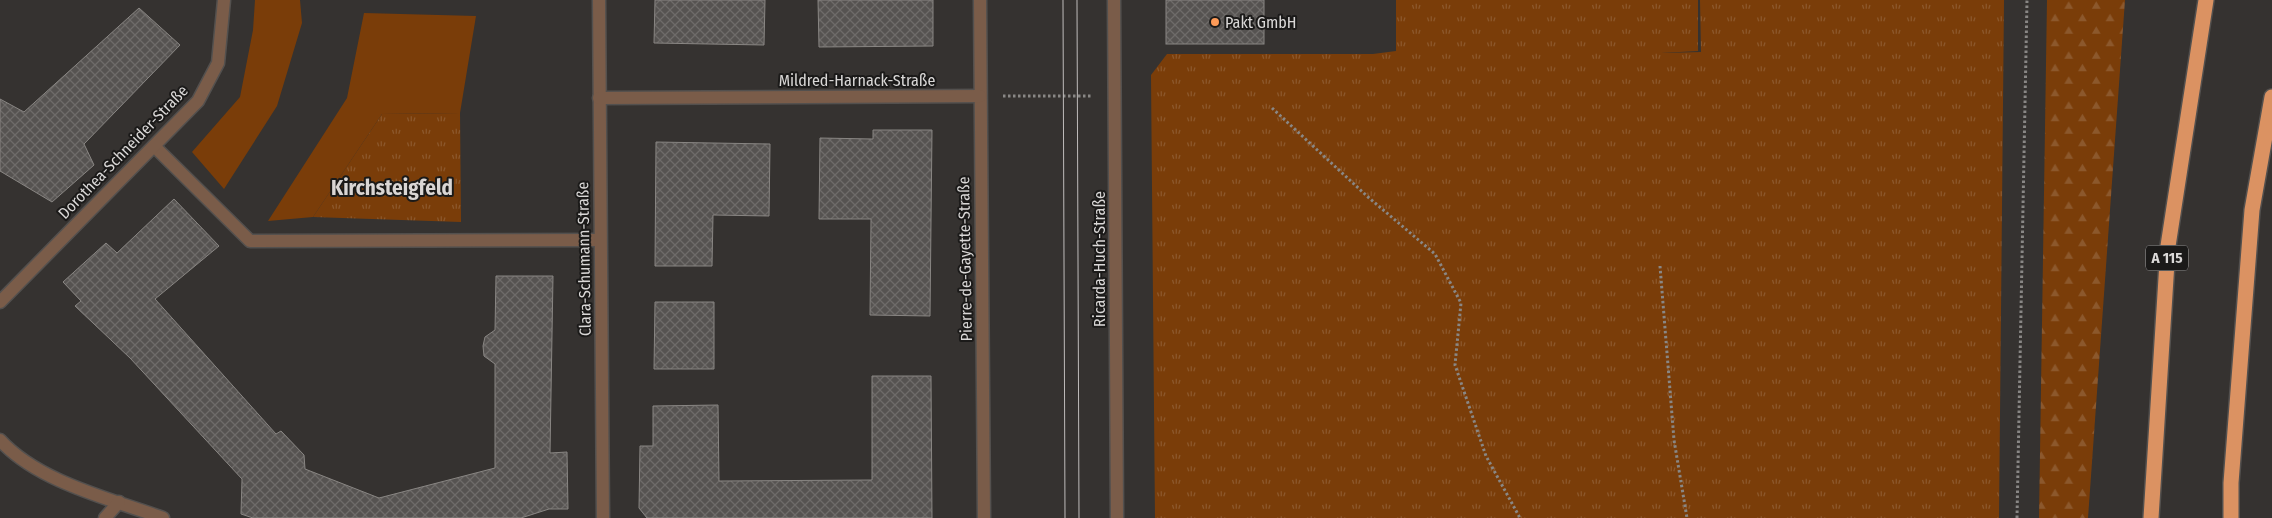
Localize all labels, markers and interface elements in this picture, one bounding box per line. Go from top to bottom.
place label: Pakt GmbH [1225,13,1297,32]
marker: Pakt GmbH [1209,16,1221,28]
street label: Mildred-Harnack-Straße [779,71,935,90]
street label: Dorothea-Schneider-Straße [54,81,192,223]
district label: Kirchsteigfeld [331,175,453,201]
street label: Pierre-de-Gayette-Straße [954,176,976,342]
street label: Clara-Schumann-Straße [573,182,595,336]
street label: Ricarda-Huch-Straße [1090,191,1109,327]
road number: A 115 [2146,246,2188,270]

